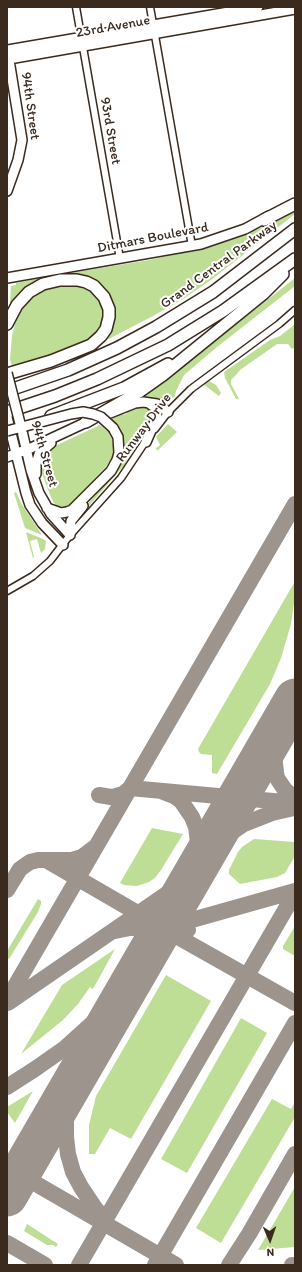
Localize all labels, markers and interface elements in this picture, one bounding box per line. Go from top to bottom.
street label: 23rd Avenue [75,12,151,42]
street label: 94th Street [17,71,43,141]
street label: 93rd Street [96,96,124,166]
street label: Grand Central Parkway [158,217,280,313]
street label: Ditmars Boulevard [96,219,210,257]
street label: Runway Drive [113,390,175,466]
street label: 94th Street [27,419,61,489]
north arrow [250,1220,290,1260]
text: N [266,1246,274,1259]

